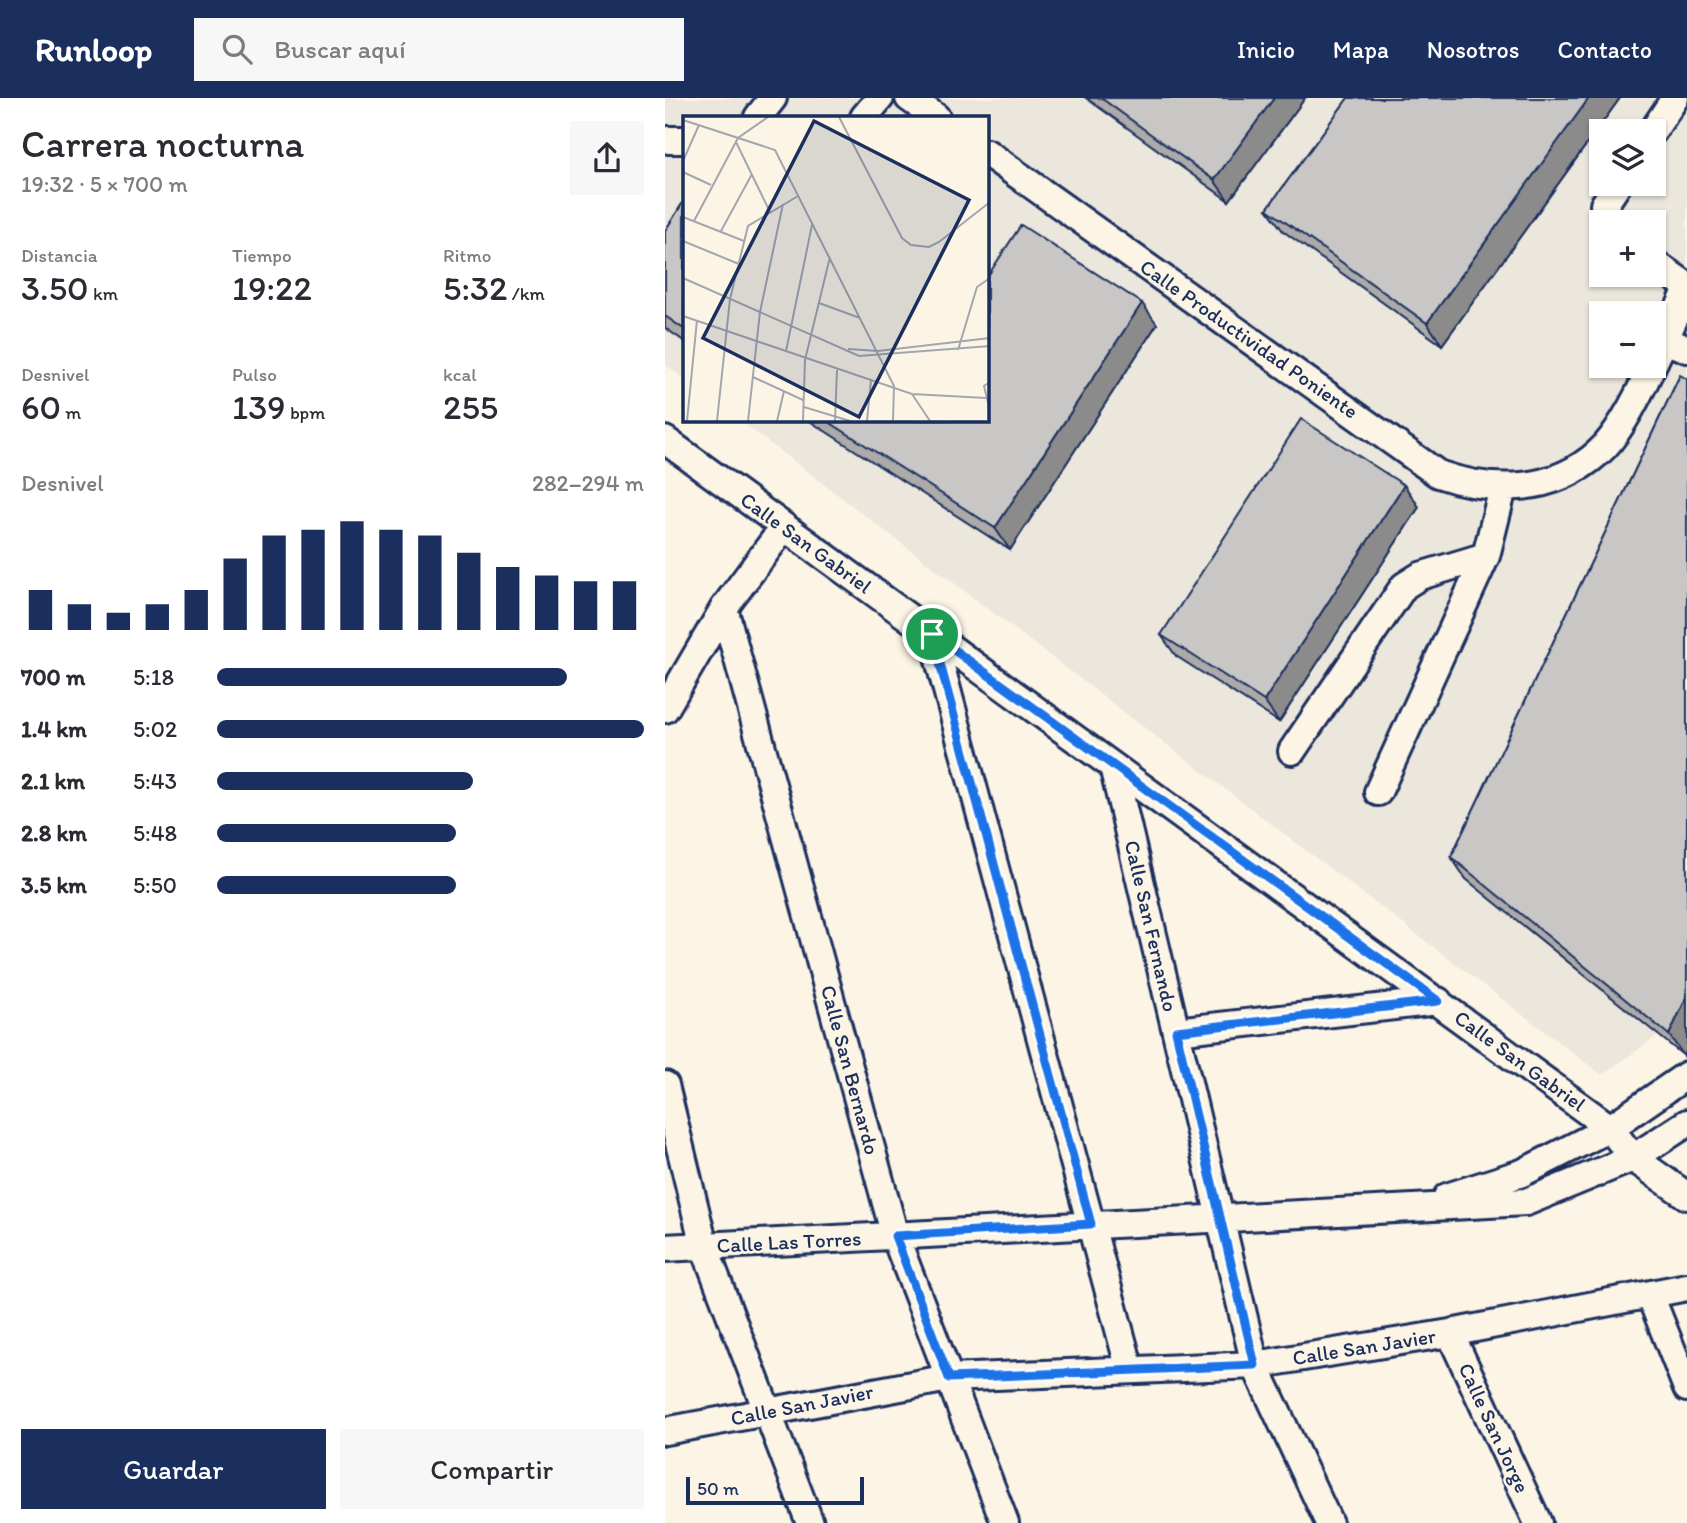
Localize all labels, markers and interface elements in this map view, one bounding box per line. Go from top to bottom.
search box [194,18,684,81]
text: Runloop [35,30,152,69]
icon: search [218,30,256,68]
text: Buscar aquí [274,33,406,65]
text: Inicio [1237,35,1295,64]
text: Mapa [1333,35,1389,64]
text: Nosotros [1427,35,1519,64]
text: Contacto [1557,35,1652,64]
inset map [683,116,989,422]
map controls [1589,119,1666,378]
button: layers [1589,119,1666,196]
text: Carrera nocturna [21,121,304,167]
button: share [570,121,644,195]
text: 19:32 · 5 × 700 m [21,170,188,198]
button: + [1589,210,1666,287]
text: Distancia [21,244,98,267]
text: Tiempo [232,244,292,267]
text: Ritmo [443,244,491,267]
street label: Calle Productividad Poniente [1135,254,1363,424]
text: 3.50 [21,267,89,309]
text: 19:22 [232,267,312,309]
text: 5:32 [443,267,507,309]
text: km [89,282,118,305]
text: /km [507,282,545,305]
button: − [1589,301,1666,378]
text: Desnivel [21,363,89,386]
text: Pulso [232,363,277,386]
text: kcal [443,363,477,386]
text: 60 [21,386,61,428]
text: 139 [232,386,286,428]
text: 255 [443,386,498,428]
text: m [61,401,81,424]
text: bpm [286,401,325,424]
text: Desnivel [21,469,104,497]
text: 282–294 m [532,469,644,497]
street label: Calle San Gabriel [736,487,877,599]
pin [902,604,962,664]
icon: arrive [913,615,951,653]
text: 700 m [21,663,85,691]
text: 5:18 [133,663,174,691]
text: 1.4 km [21,715,87,743]
text: 5:02 [133,715,177,743]
text: 2.1 km [21,767,85,795]
text: 5:43 [133,767,177,795]
text: 2.8 km [21,819,87,847]
text: 5:48 [133,819,177,847]
street label: Calle San Fernando [1120,838,1183,1014]
text: 3.5 km [21,871,87,899]
text: 5:50 [133,871,177,899]
street label: Calle San Bernardo [816,982,885,1157]
street label: Calle San Gabriel [1450,1005,1591,1117]
street label: Calle Las Torres [716,1225,862,1258]
street label: Calle San Javier [1291,1323,1437,1370]
street label: Calle San Jorge [1453,1359,1535,1497]
street label: Calle San Javier [729,1378,875,1431]
button: Guardar [21,1429,326,1509]
button: Compartir [340,1429,644,1509]
scale bar [686,1474,865,1506]
text: 50 m [697,1477,739,1500]

